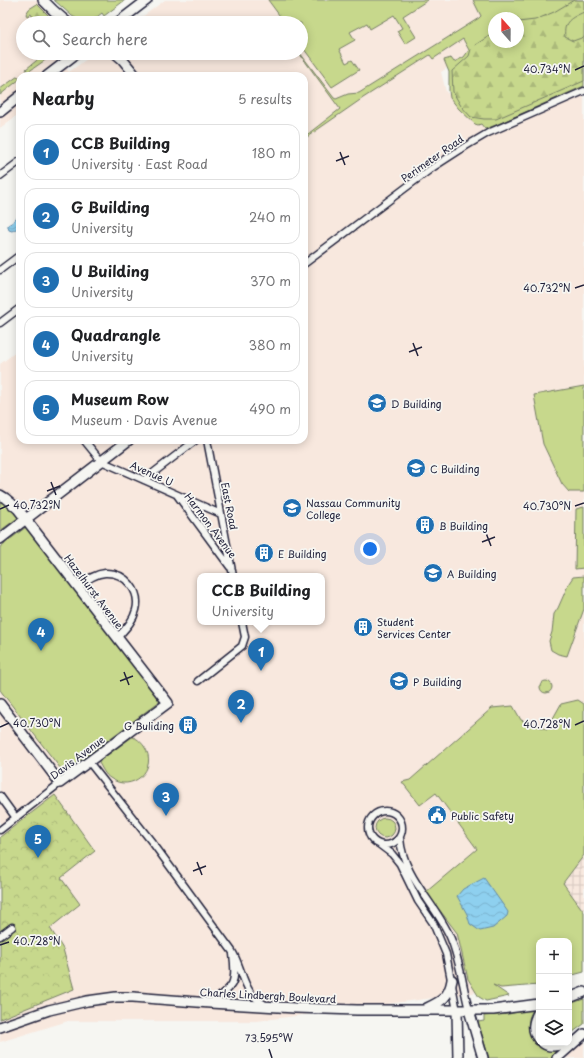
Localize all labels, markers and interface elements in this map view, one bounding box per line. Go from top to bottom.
north arrow [488,12,524,48]
search box [16,16,308,60]
icon: search [30,27,52,49]
text: Search here [62,27,148,50]
text: 40.734°N [523,61,571,76]
text: Nearby [32,85,94,111]
text: 5 results [238,89,292,108]
text: CCB Building [71,131,170,154]
street label: Perimeter Road [398,131,466,185]
text: 1 [43,143,49,162]
text: 180 m [252,143,291,162]
text: University · East Road [71,154,208,173]
text: G Building [71,195,150,218]
text: 2 [41,207,51,226]
text: 240 m [249,207,291,226]
text: University [71,218,133,237]
text: U Building [71,259,149,282]
text: 3 [42,271,50,290]
text: 370 m [250,271,291,290]
text: 40.732°N [523,280,571,295]
text: University [71,282,133,301]
text: Quadrangle [71,323,161,346]
text: 4 [42,335,50,354]
text: 380 m [248,335,291,354]
text: University [71,346,133,365]
text: Museum Row [71,387,169,410]
school or university icon: D Building [366,392,388,414]
place label: D Building [391,396,442,411]
text: 5 [42,399,50,418]
text: 490 m [249,399,291,418]
text: Museum · Davis Avenue [71,410,218,429]
street label: Avenue U [128,457,176,489]
school or university icon: C Building [405,457,427,479]
place label: C Building [430,461,480,476]
street label: East Road [218,481,242,531]
street label: Harmon Avenue [181,489,241,561]
place label: Nassau Community College [306,495,401,522]
text: 40.732°N [13,497,61,512]
school or university icon: Nassau Community College [281,497,303,519]
text: 40.730°N [523,498,571,513]
building icon: B Building [414,514,436,536]
place label: B Building [439,518,488,533]
your location [360,539,380,559]
building icon: E Building [253,542,275,564]
place label: E Building [278,546,327,561]
street label: Hazelhurst Avenue [61,551,127,632]
school or university icon: A Building [422,562,444,584]
place label: A Building [447,566,497,581]
popup [197,573,325,625]
text: CCB Building [211,578,311,601]
text: University [211,601,274,620]
place label: Student Services Center [377,614,451,641]
building icon: Student Services Center [352,616,374,638]
pin: 4 [28,618,54,651]
pin: 1 [248,638,274,671]
school or university icon: P Building [388,670,410,692]
place label: P Building [413,674,462,689]
pin: 2 [228,690,254,723]
building icon: G Buliding [177,714,199,736]
text: 40.730°N [13,715,61,730]
text: 40.728°N [523,716,571,731]
place label: G Buliding [124,718,174,733]
street label: Davis Avenue [47,731,108,782]
pin: 3 [153,783,179,816]
public building icon: Public Safety [426,804,448,826]
place label: Public Safety [451,808,514,823]
pin: 5 [25,825,51,858]
text: 40.728°N [13,933,61,948]
map controls [536,938,572,1046]
button: + [536,938,572,974]
button: − [536,974,572,1010]
street label: Charles Lindbergh Boulevard [199,984,337,1006]
button: layers [536,1010,572,1046]
text: 73.595°W [245,1030,294,1045]

